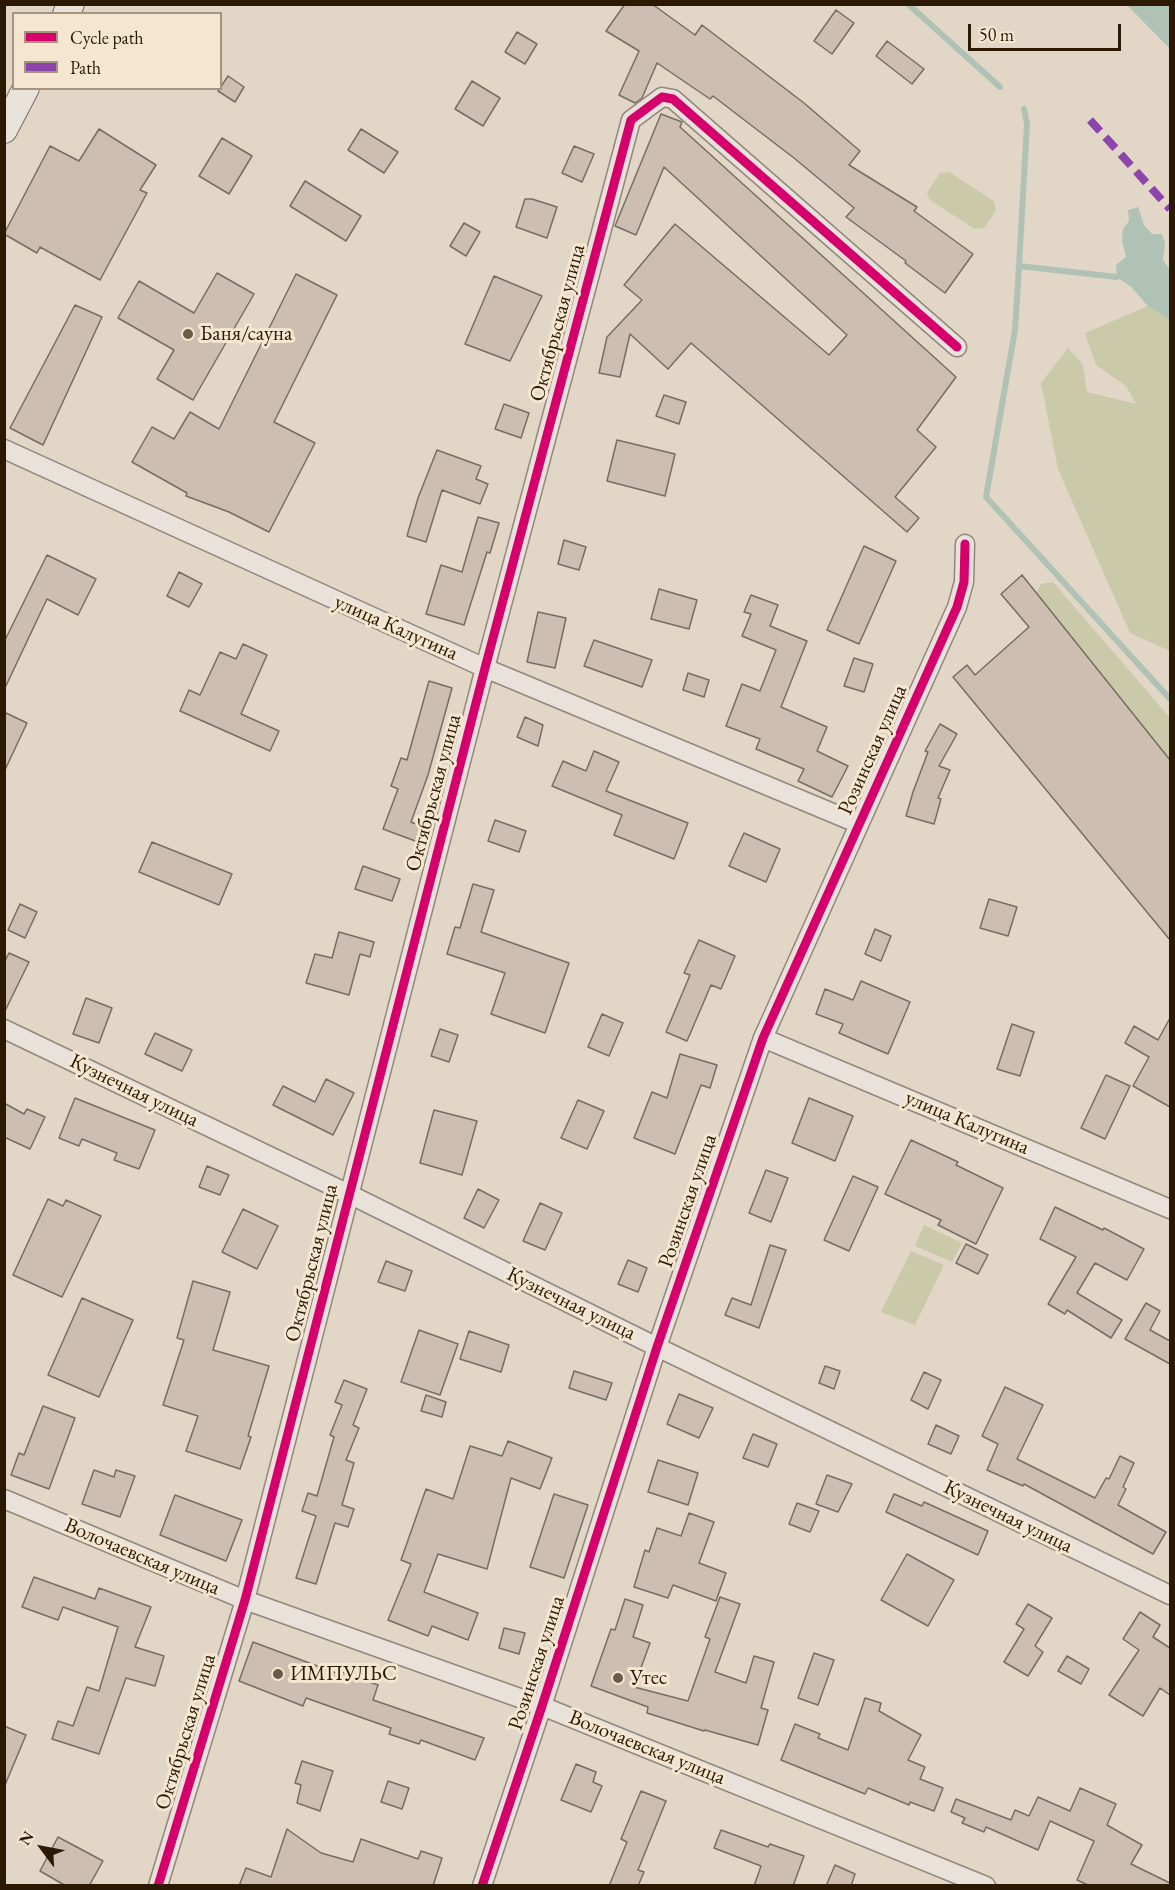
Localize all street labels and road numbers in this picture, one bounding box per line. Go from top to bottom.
street label: Октябрьская улица [525,242,591,404]
street label: улица Калугина [330,590,462,666]
street label: Розинская улица [833,681,913,819]
street label: Октябрьская улица [401,712,467,874]
street label: Кузнечная улица [65,1049,203,1133]
street label: улица Калугина [901,1085,1033,1161]
street label: Розинская улица [653,1131,723,1271]
street label: Октябрьская улица [280,1181,344,1345]
street label: Кузнечная улица [502,1262,640,1346]
street label: Кузнечная улица [939,1475,1077,1559]
street label: Волочаевская улица [60,1513,224,1601]
street label: Розинская улица [503,1593,571,1733]
street label: Октябрьская улица [150,1651,222,1813]
street label: Волочаевская улица [565,1705,729,1791]

